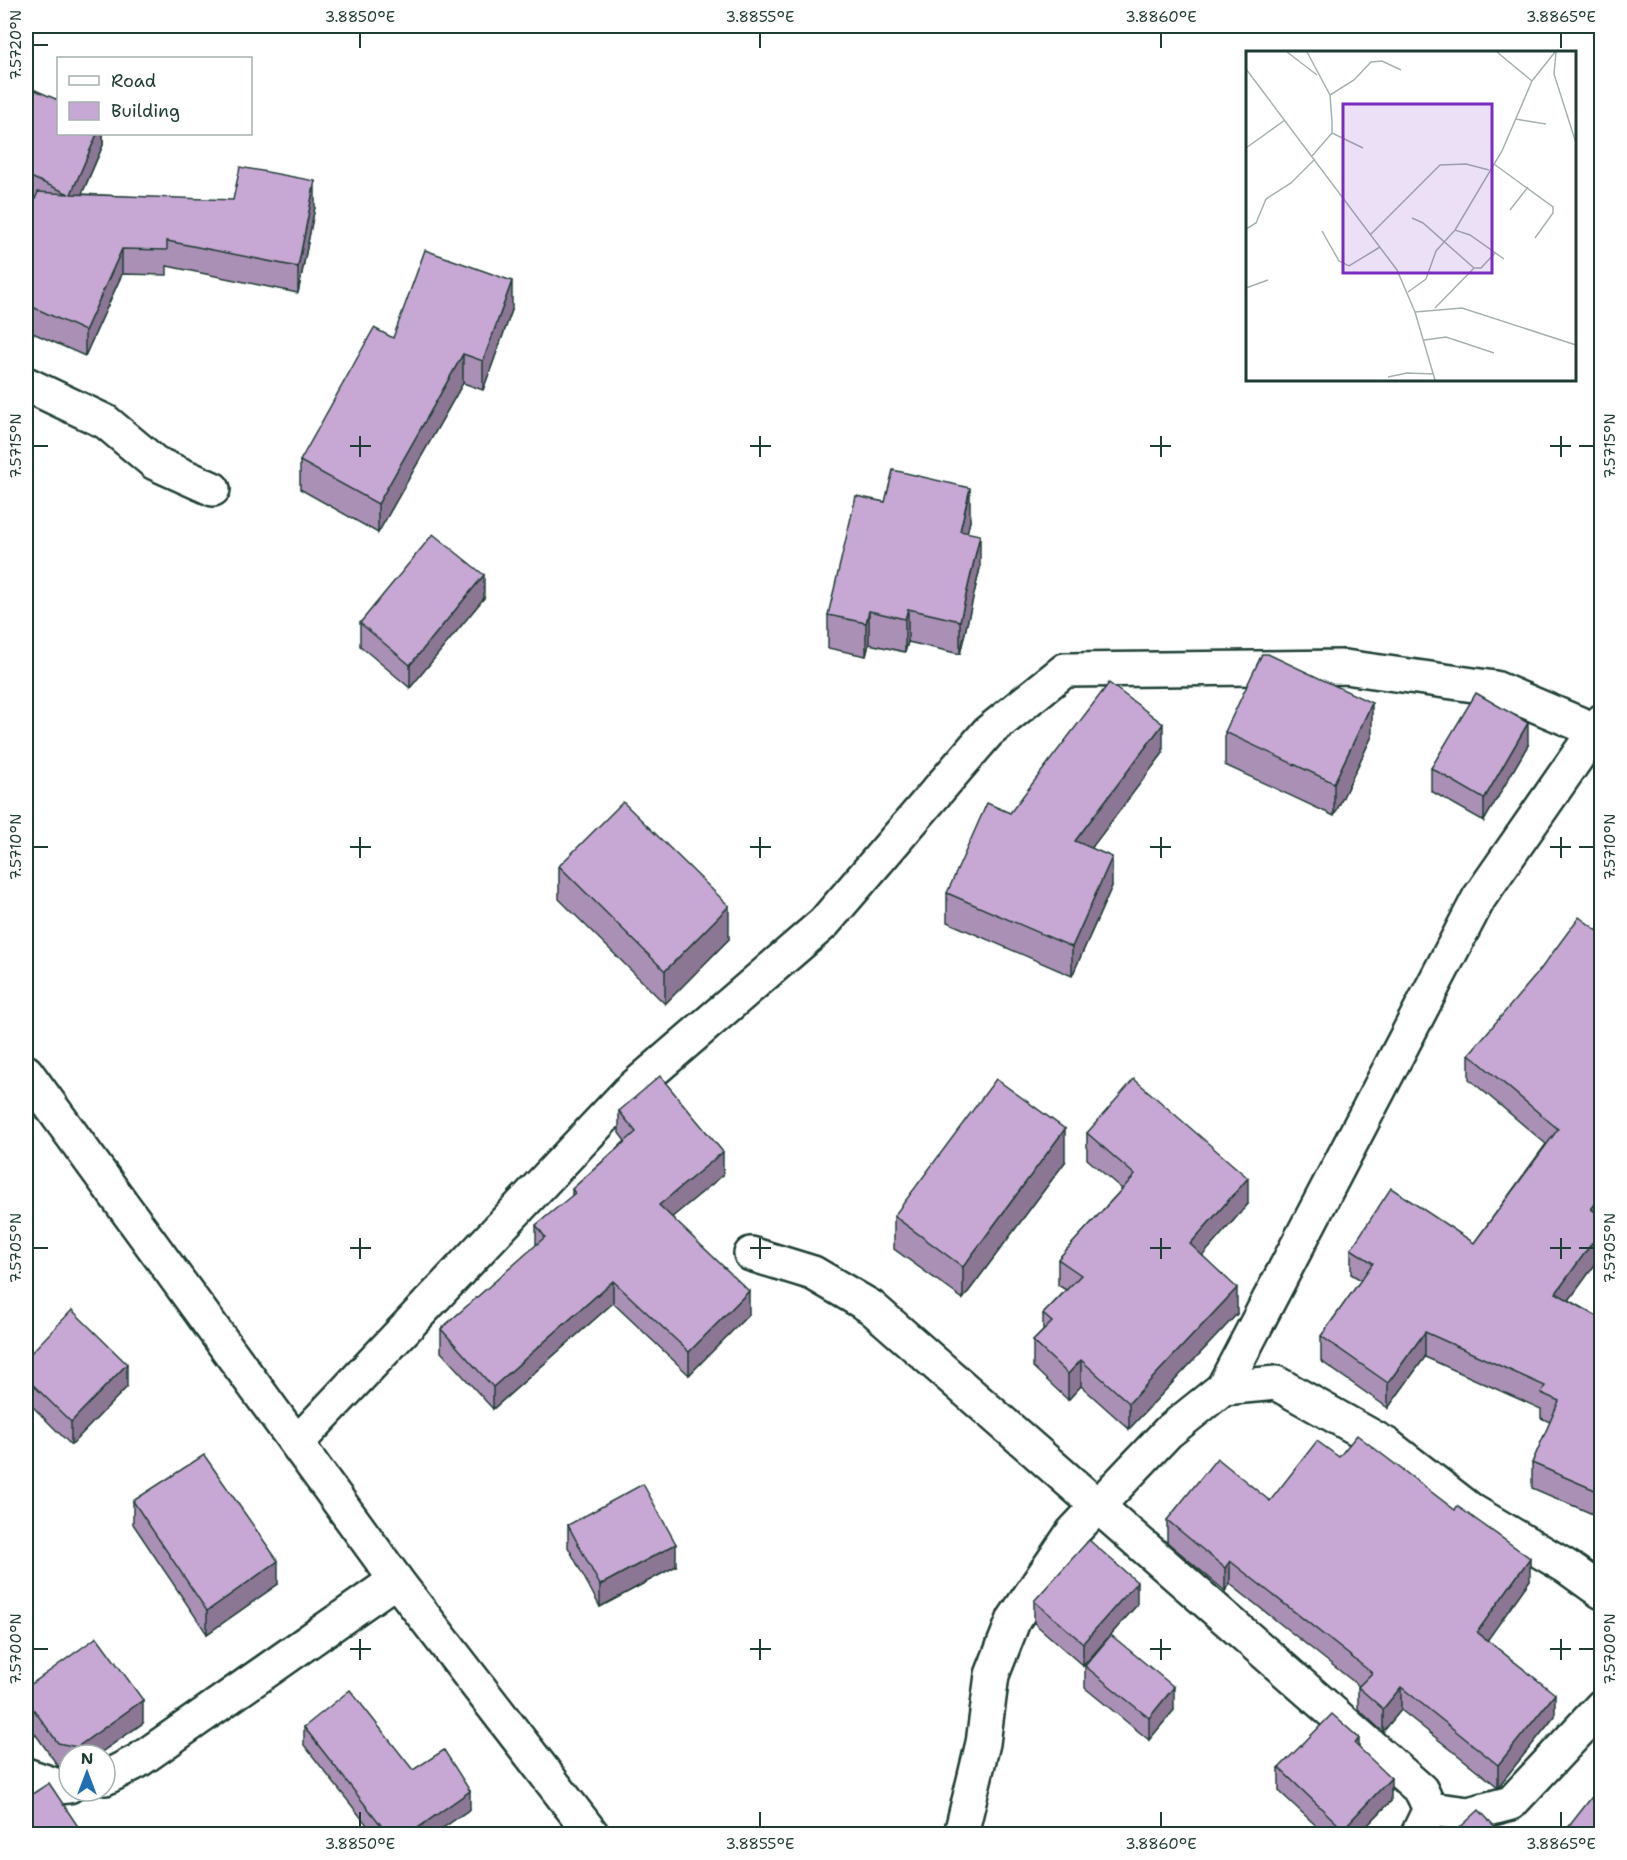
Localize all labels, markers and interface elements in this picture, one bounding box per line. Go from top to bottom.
text: 3.8850°E [325,7,395,27]
text: 3.8855°E [726,7,794,27]
text: 3.8860°E [1125,7,1197,27]
text: 3.8865°E [1526,7,1596,27]
text: 7.5720°N [6,10,26,80]
inset map [1246,51,1576,381]
legend [57,57,252,135]
text: Road [111,69,156,93]
text: Building [111,99,180,123]
text: 7.5715°N [6,413,26,479]
text: 7.5715°N [1600,413,1620,479]
text: 7.5710°N [6,814,26,880]
text: 7.5710°N [1600,814,1620,880]
text: 7.5705°N [6,1213,26,1283]
text: 7.5705°N [1600,1213,1620,1283]
text: 7.5700°N [6,1613,26,1685]
text: 7.5700°N [1600,1613,1620,1685]
north arrow [57,1743,117,1803]
text: N [81,1748,93,1769]
text: 3.8850°E [325,1834,395,1854]
text: 3.8855°E [726,1834,794,1854]
text: 3.8860°E [1125,1834,1197,1854]
text: 3.8865°E [1526,1834,1596,1854]

